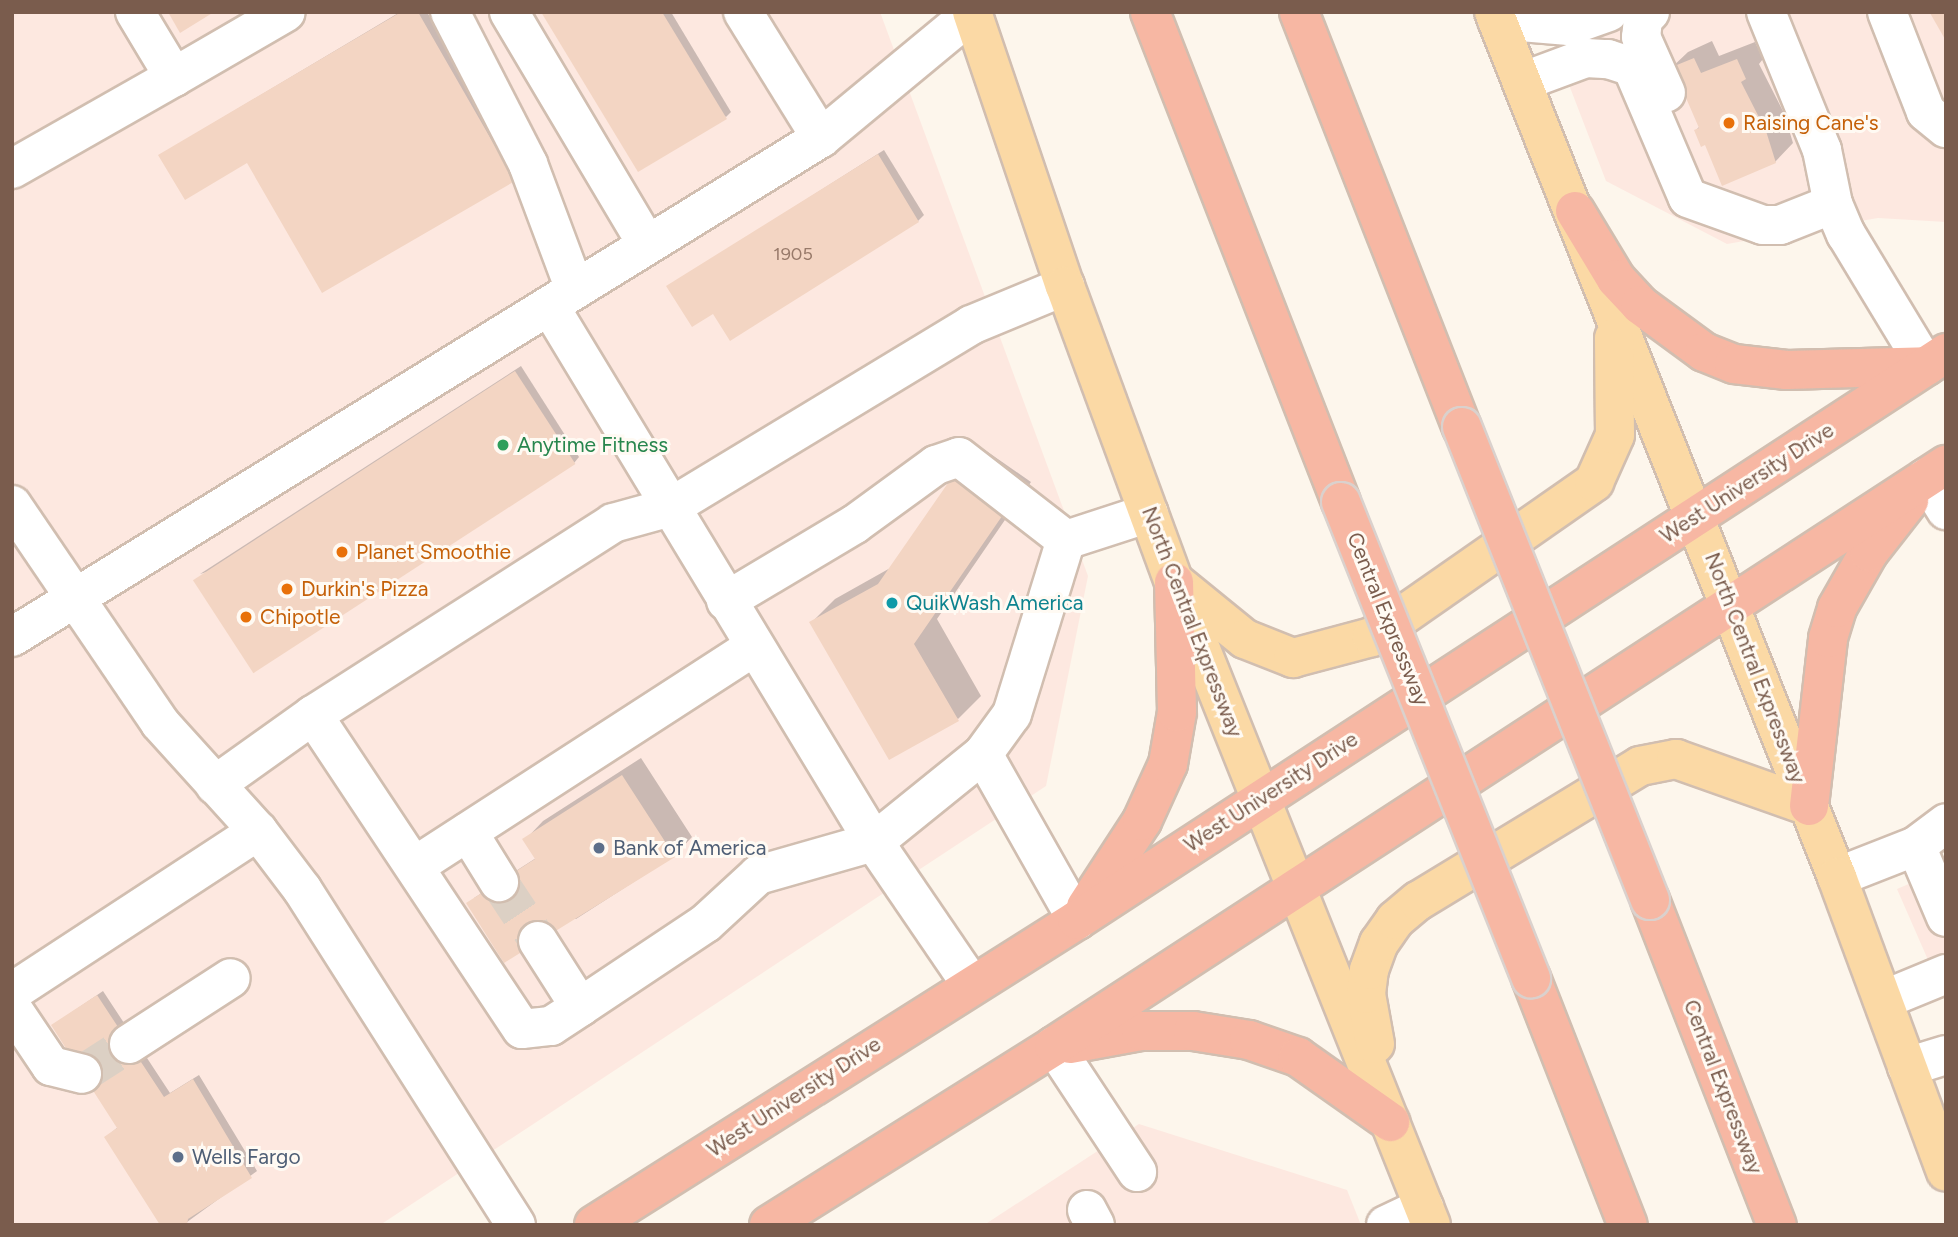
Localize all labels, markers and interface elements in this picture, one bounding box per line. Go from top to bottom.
place label: Raising Cane's [1743,110,1879,136]
marker: Raising Cane's [1721,115,1737,131]
house number: 1905 [773,243,813,265]
street label: West University Drive [1656,417,1838,549]
place label: Anytime Fitness [517,432,668,458]
marker: Anytime Fitness [495,437,511,453]
street label: North Central Expressway [1136,503,1248,741]
street label: Central Expressway [1342,529,1434,709]
place label: Planet Smoothie [356,539,511,565]
marker: Planet Smoothie [334,544,350,560]
street label: North Central Expressway [1699,549,1811,787]
place label: Durkin's Pizza [301,576,429,602]
marker: Durkin's Pizza [279,581,295,597]
place label: QuikWash America [906,590,1083,616]
marker: QuikWash America [884,595,900,611]
place label: Chipotle [260,604,340,630]
marker: Chipotle [238,609,254,625]
street label: West University Drive [1180,726,1362,858]
place label: Bank of America [613,835,766,861]
marker: Bank of America [591,840,607,856]
street label: Central Expressway [1678,996,1768,1178]
street label: West University Drive [703,1031,885,1163]
place label: Wells Fargo [192,1144,301,1170]
marker: Wells Fargo [170,1149,186,1165]

